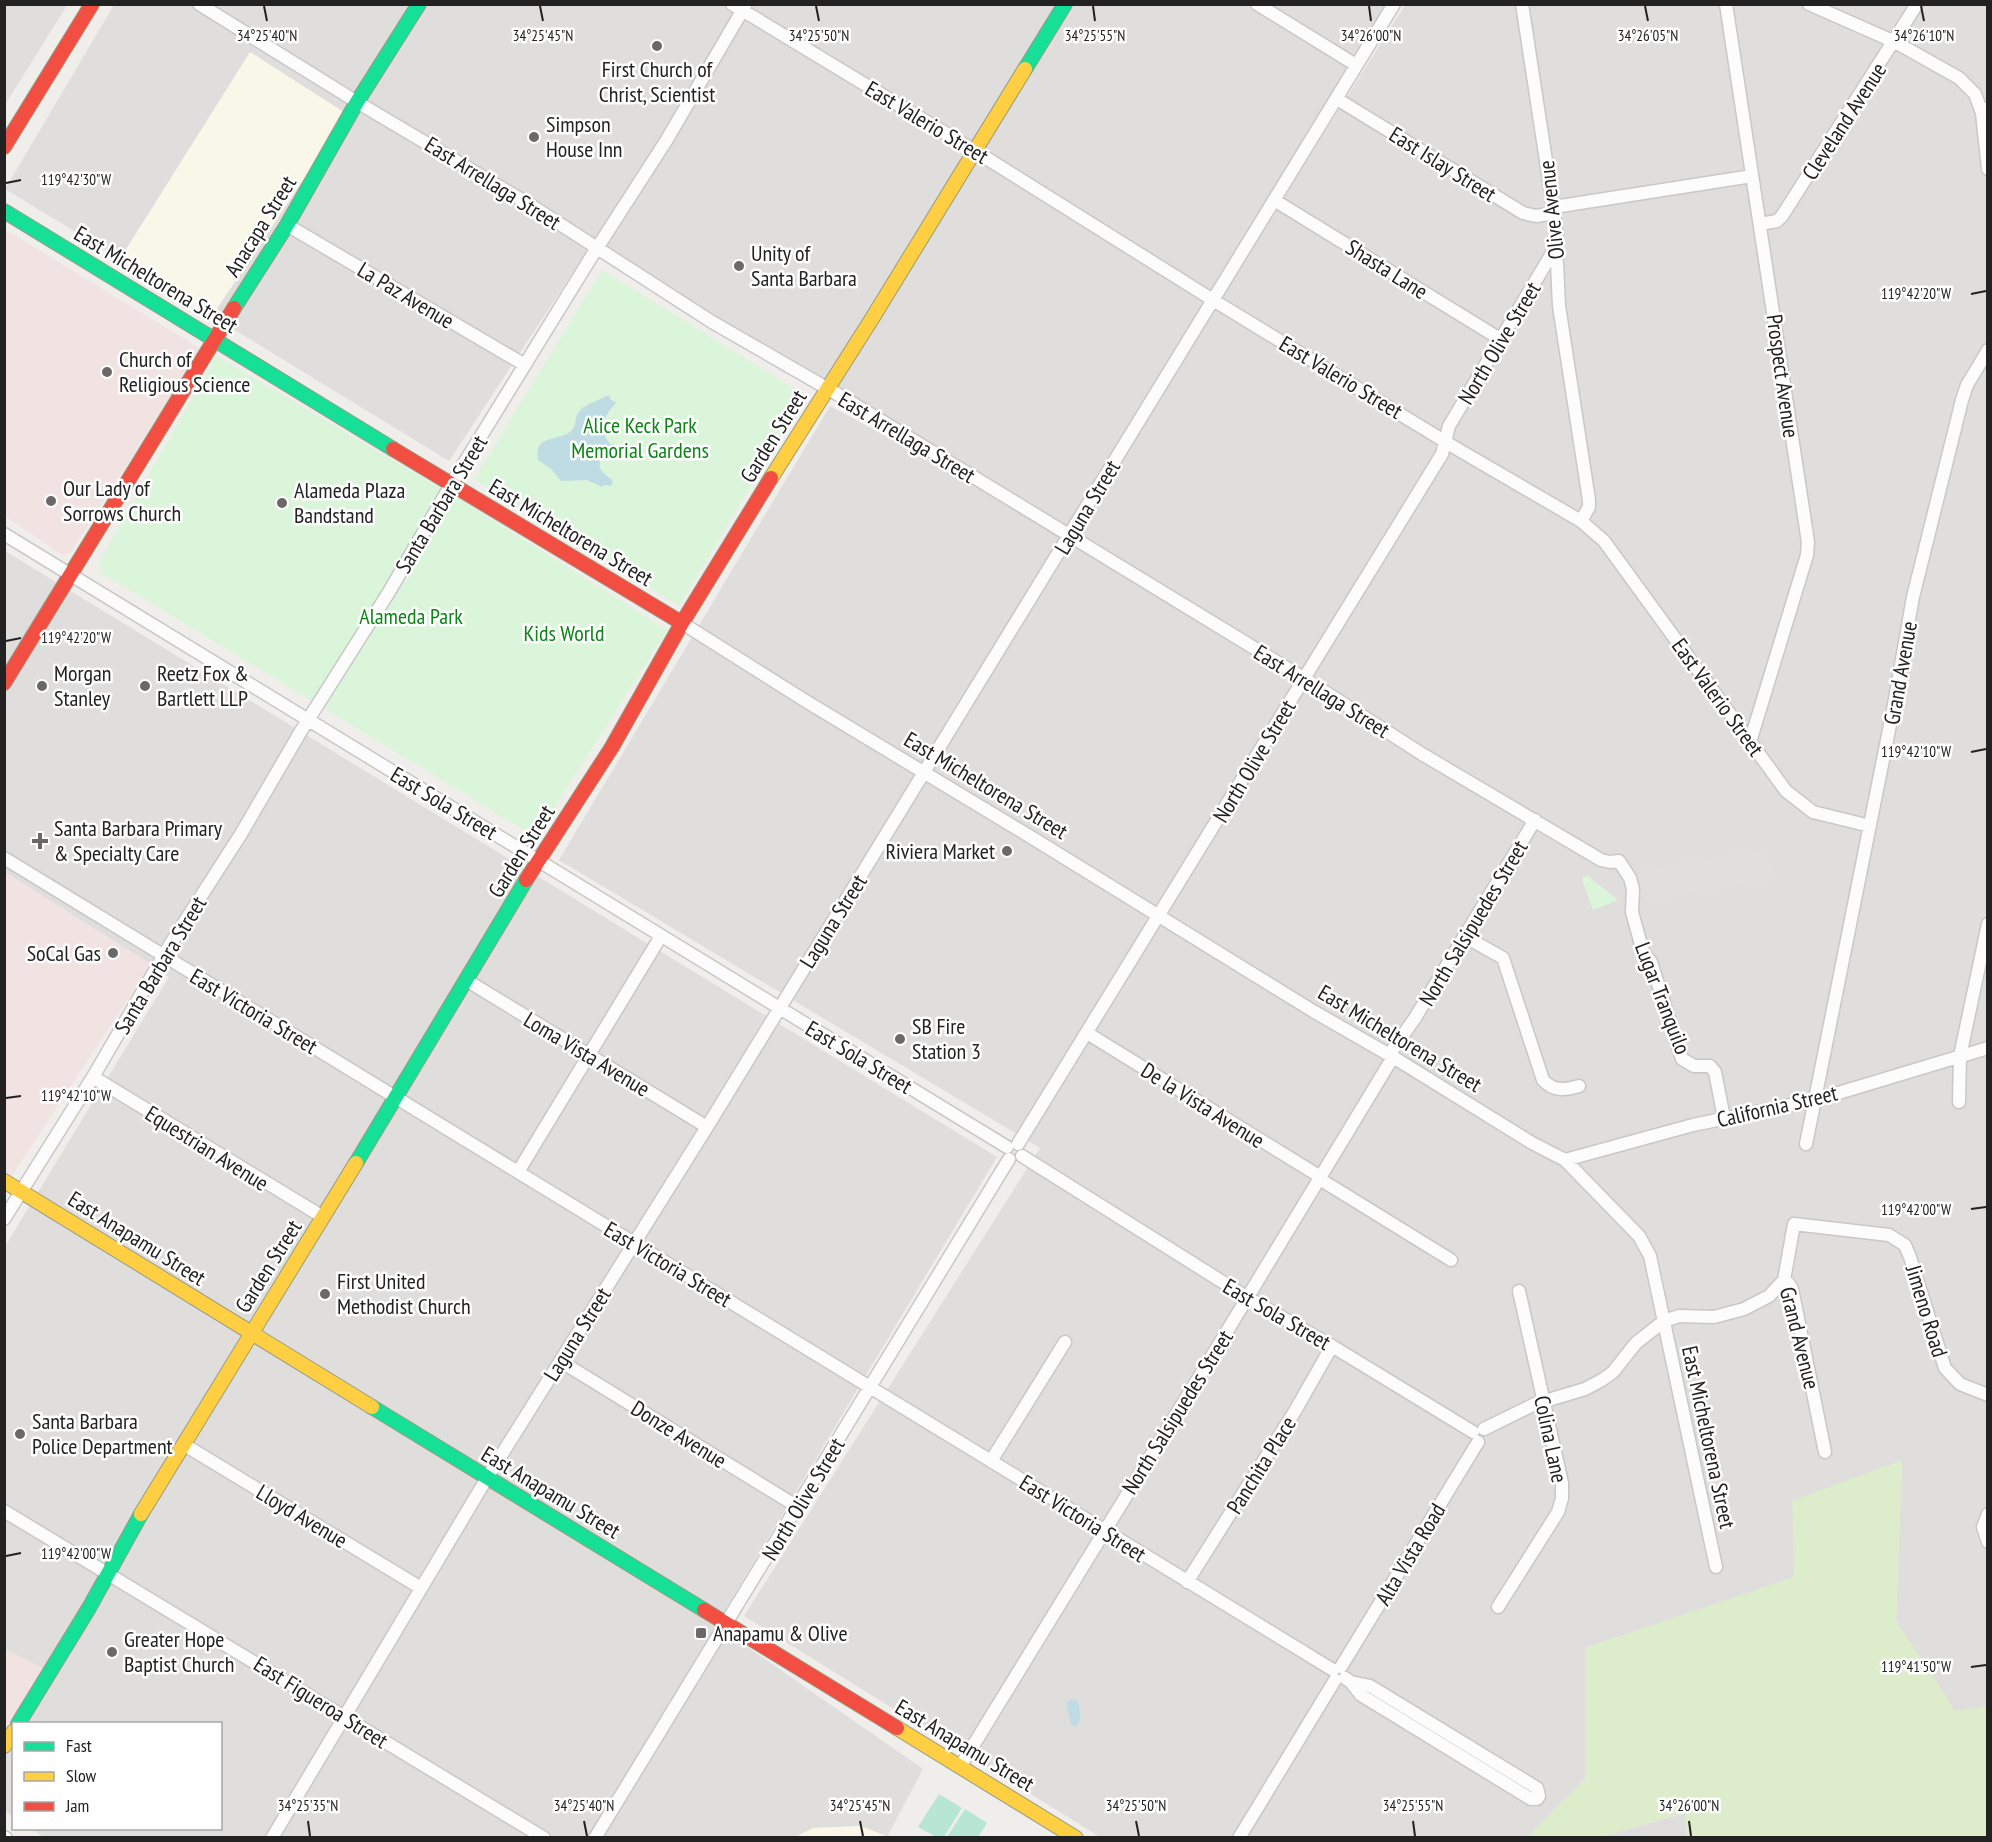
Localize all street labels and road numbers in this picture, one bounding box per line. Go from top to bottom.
street label: Cleveland Avenue [1796,57,1892,185]
street label: East Valerio Street [860,74,994,170]
street label: East Islay Street [1384,120,1502,208]
street label: East Arrellaga Street [420,130,566,236]
street label: Olive Avenue [1532,159,1570,261]
street label: Anacapa Street [218,170,302,282]
street label: East Micheltorena Street [69,219,243,339]
street label: Shasta Lane [1341,233,1433,305]
street label: La Paz Avenue [353,255,459,335]
street label: North Olive Street [1451,277,1547,409]
street label: Prospect Avenue [1760,312,1806,440]
street label: East Valerio Street [1274,329,1408,425]
street label: Garden Street [734,384,812,488]
street label: East Arrellaga Street [833,385,981,489]
street label: Santa Barbara Street [389,430,493,578]
street label: Laguna Street [1048,455,1126,559]
street label: East Micheltorena Street [484,472,658,592]
street label: Grand Avenue [1877,619,1923,727]
street label: East Valerio Street [1666,633,1770,761]
street label: East Arrellaga Street [1249,638,1395,744]
street label: North Olive Street [1206,695,1302,827]
street label: East Micheltorena Street [899,725,1073,845]
street label: East Sola Street [386,760,502,846]
street label: Garden Street [482,799,560,903]
street label: North Salsipuedes Street [1413,835,1533,1011]
street label: Laguna Street [793,869,873,973]
street label: Santa Barbara Street [108,891,212,1039]
street label: Lugar Tranquilo [1629,938,1697,1058]
street label: East Victoria Street [185,962,323,1060]
street label: East Micheltorena Street [1313,978,1487,1098]
street label: Loma Vista Avenue [519,1005,655,1103]
street label: East Sola Street [801,1014,917,1100]
street label: De la Vista Avenue [1136,1056,1270,1154]
street label: California Street [1714,1079,1840,1133]
street label: Equestrian Avenue [140,1099,274,1197]
street label: East Anapamu Street [63,1184,211,1292]
street label: Garden Street [229,1214,307,1318]
street label: East Victoria Street [599,1215,737,1313]
street label: Jimeno Road [1899,1261,1954,1360]
street label: East Sola Street [1218,1272,1336,1356]
street label: Laguna Street [537,1282,617,1386]
street label: Grand Avenue [1774,1284,1826,1392]
street label: North Salsipuedes Street [1115,1325,1239,1499]
street label: East Micheltorena Street [1676,1343,1742,1531]
street label: Colina Lane [1528,1393,1574,1485]
street label: Donze Avenue [626,1394,732,1474]
street label: Panchita Place [1220,1411,1302,1519]
street label: North Olive Street [755,1433,851,1565]
street label: East Anapamu Street [476,1440,626,1544]
street label: East Victoria Street [1015,1468,1151,1568]
street label: Lloyd Avenue [251,1478,353,1554]
street label: Alta Vista Road [1369,1498,1451,1610]
street label: East Figueroa Street [249,1650,393,1754]
street label: East Anapamu Street [890,1693,1040,1797]

